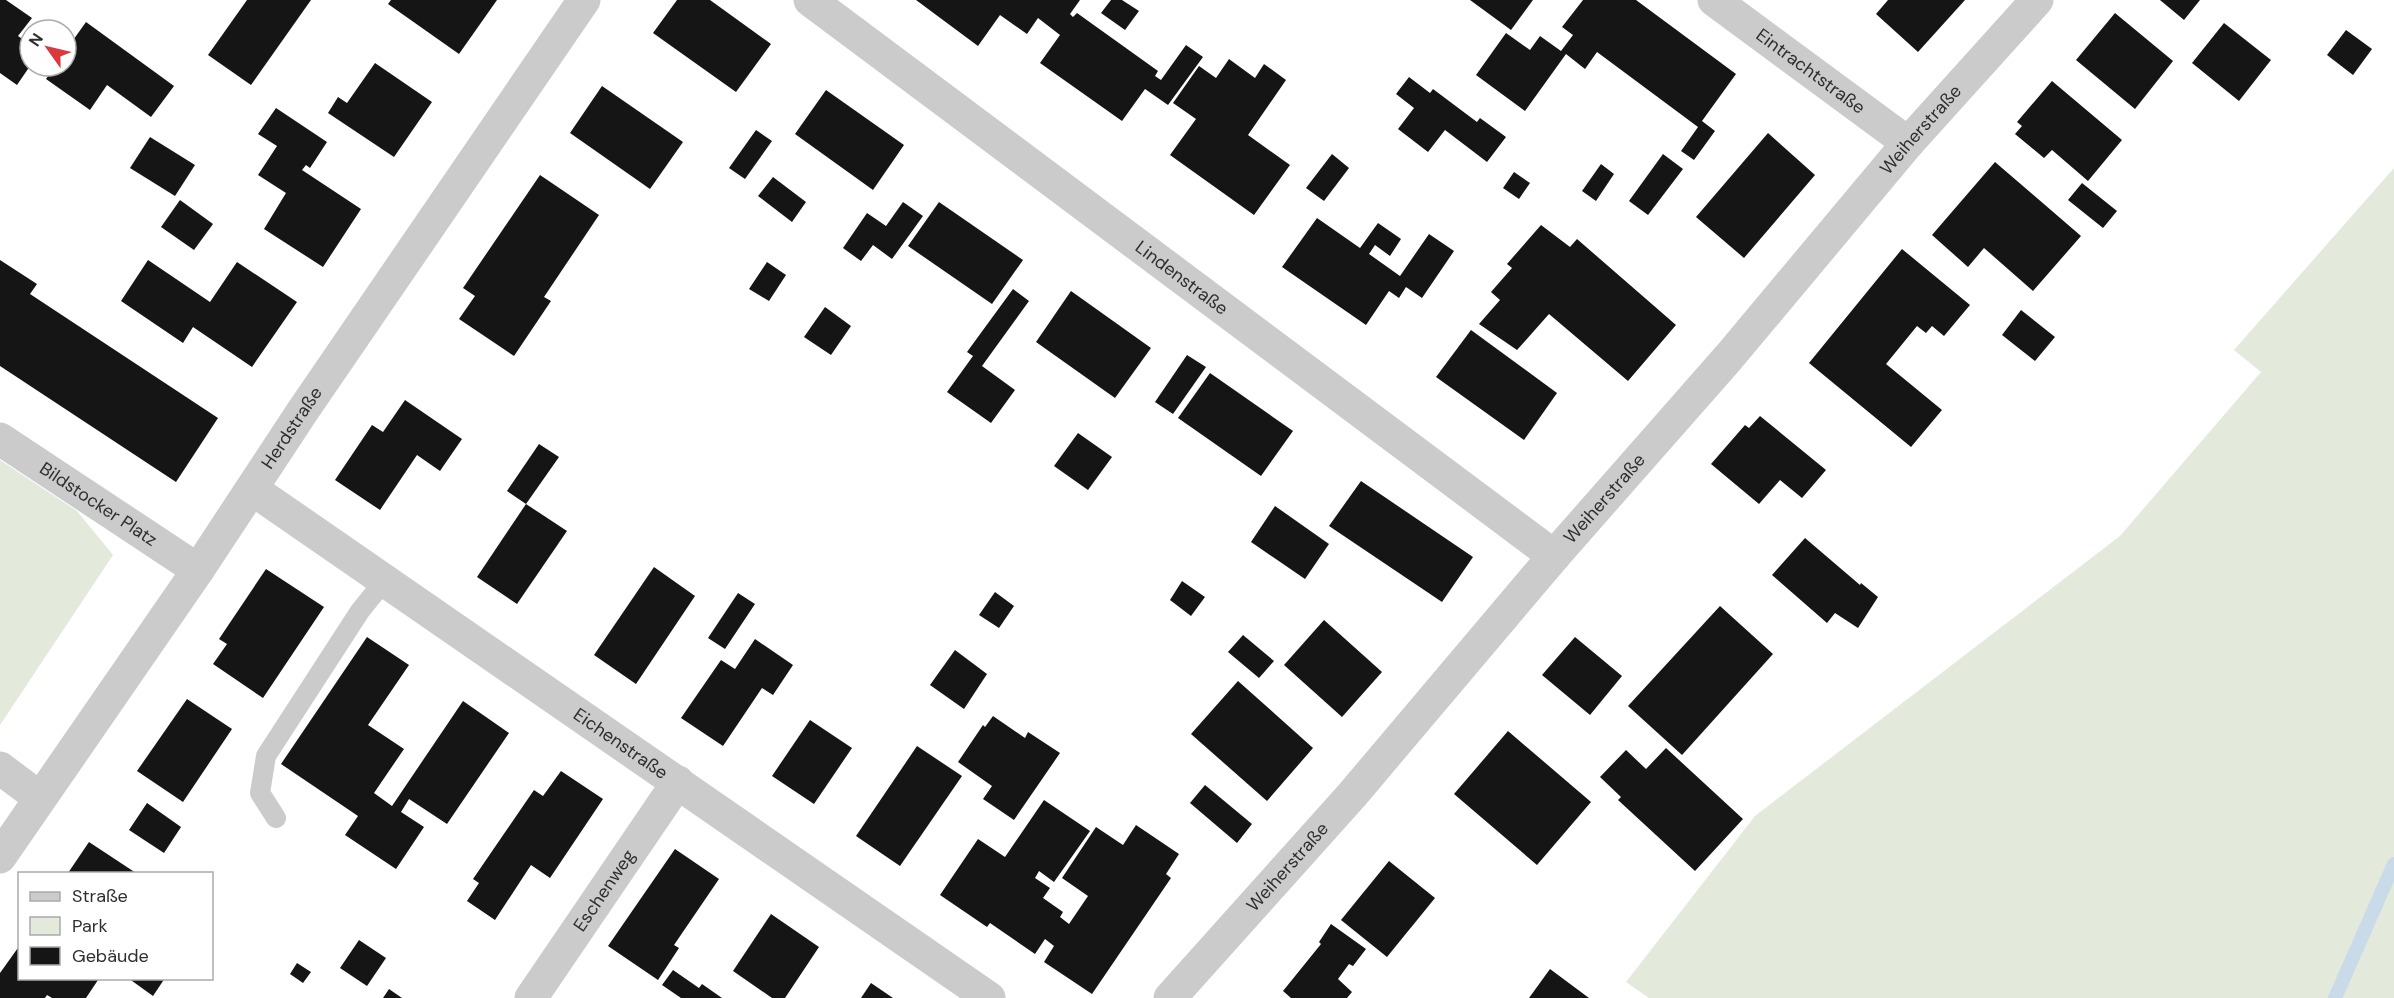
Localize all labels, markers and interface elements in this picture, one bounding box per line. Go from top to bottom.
north arrow [18,18,78,78]
street label: Eintrachtstraße [1751,23,1870,119]
text: N [24,29,48,51]
street label: Weiherstraße [1875,80,1967,180]
street label: Lindenstraße [1130,235,1233,320]
street label: Herdstraße [256,382,328,474]
street label: Weiherstraße [1558,448,1651,549]
street label: Bildstocker Platz [35,456,162,552]
street label: Eichenstraße [569,703,673,785]
street label: Weiherstraße [1241,817,1334,917]
street label: Eschenweg [568,845,641,936]
legend [18,872,213,980]
text: Straße [72,884,128,908]
text: Park [72,914,108,938]
text: Gebäude [72,944,149,968]

